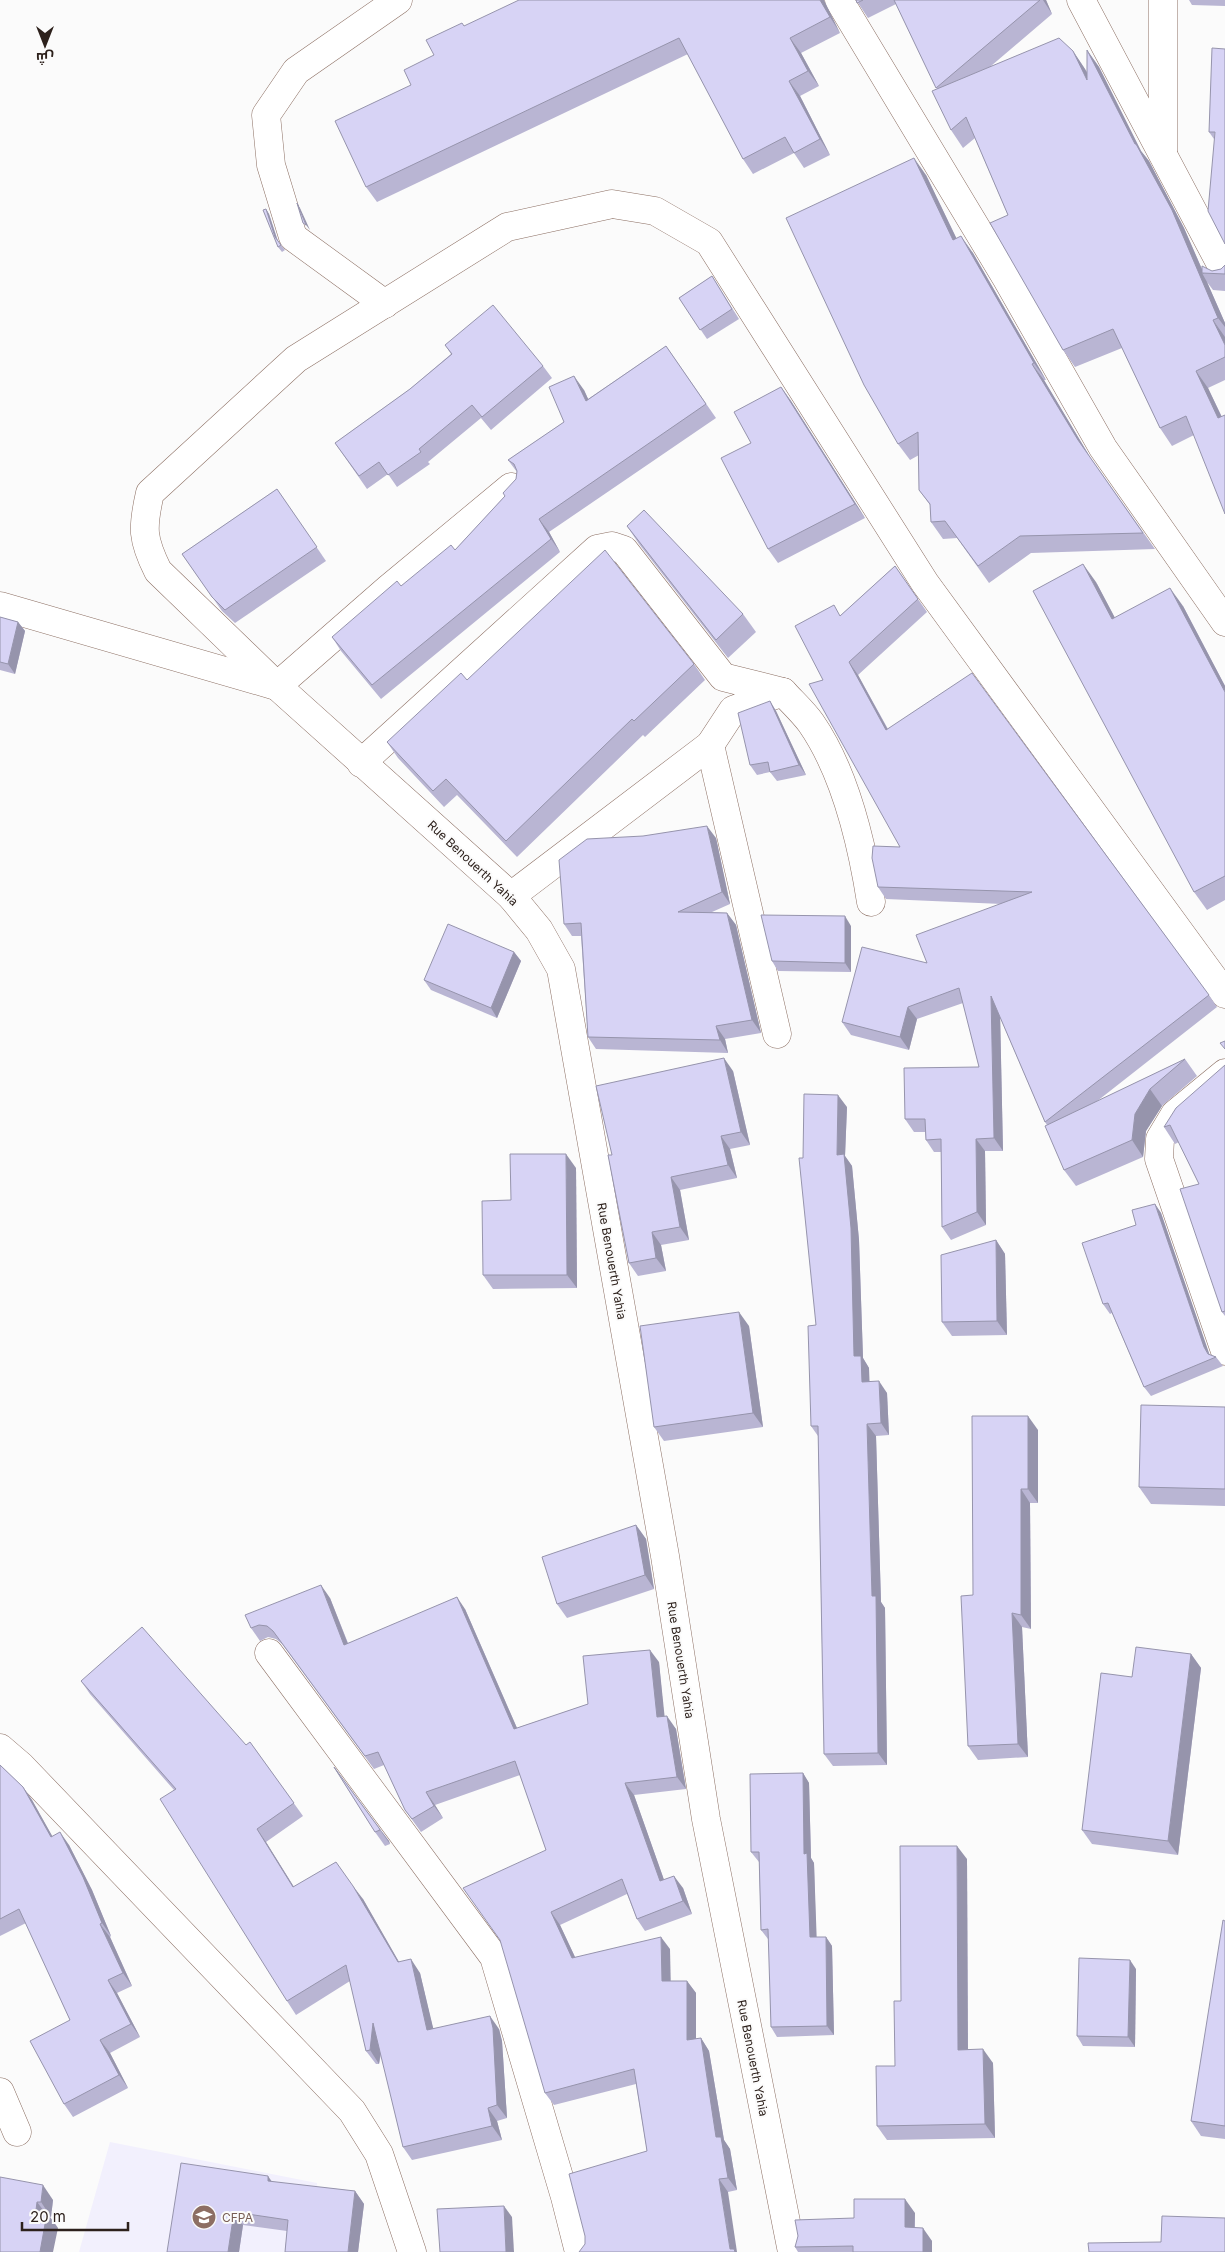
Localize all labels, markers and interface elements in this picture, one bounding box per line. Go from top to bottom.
north arrow [20,20,70,70]
text: ش [36,49,54,67]
street label: Rue Benouerth Yahia [425,817,521,909]
street label: Rue Benouerth Yahia [594,1201,630,1321]
street label: Rue Benouerth Yahia [664,1600,698,1720]
street label: Rue Benouerth Yahia [734,1999,772,2117]
scale bar [22,2200,129,2232]
school or university icon: CFPA [191,2204,217,2230]
text: 20 m [30,2207,66,2226]
place label: CFPA [222,2210,253,2225]

